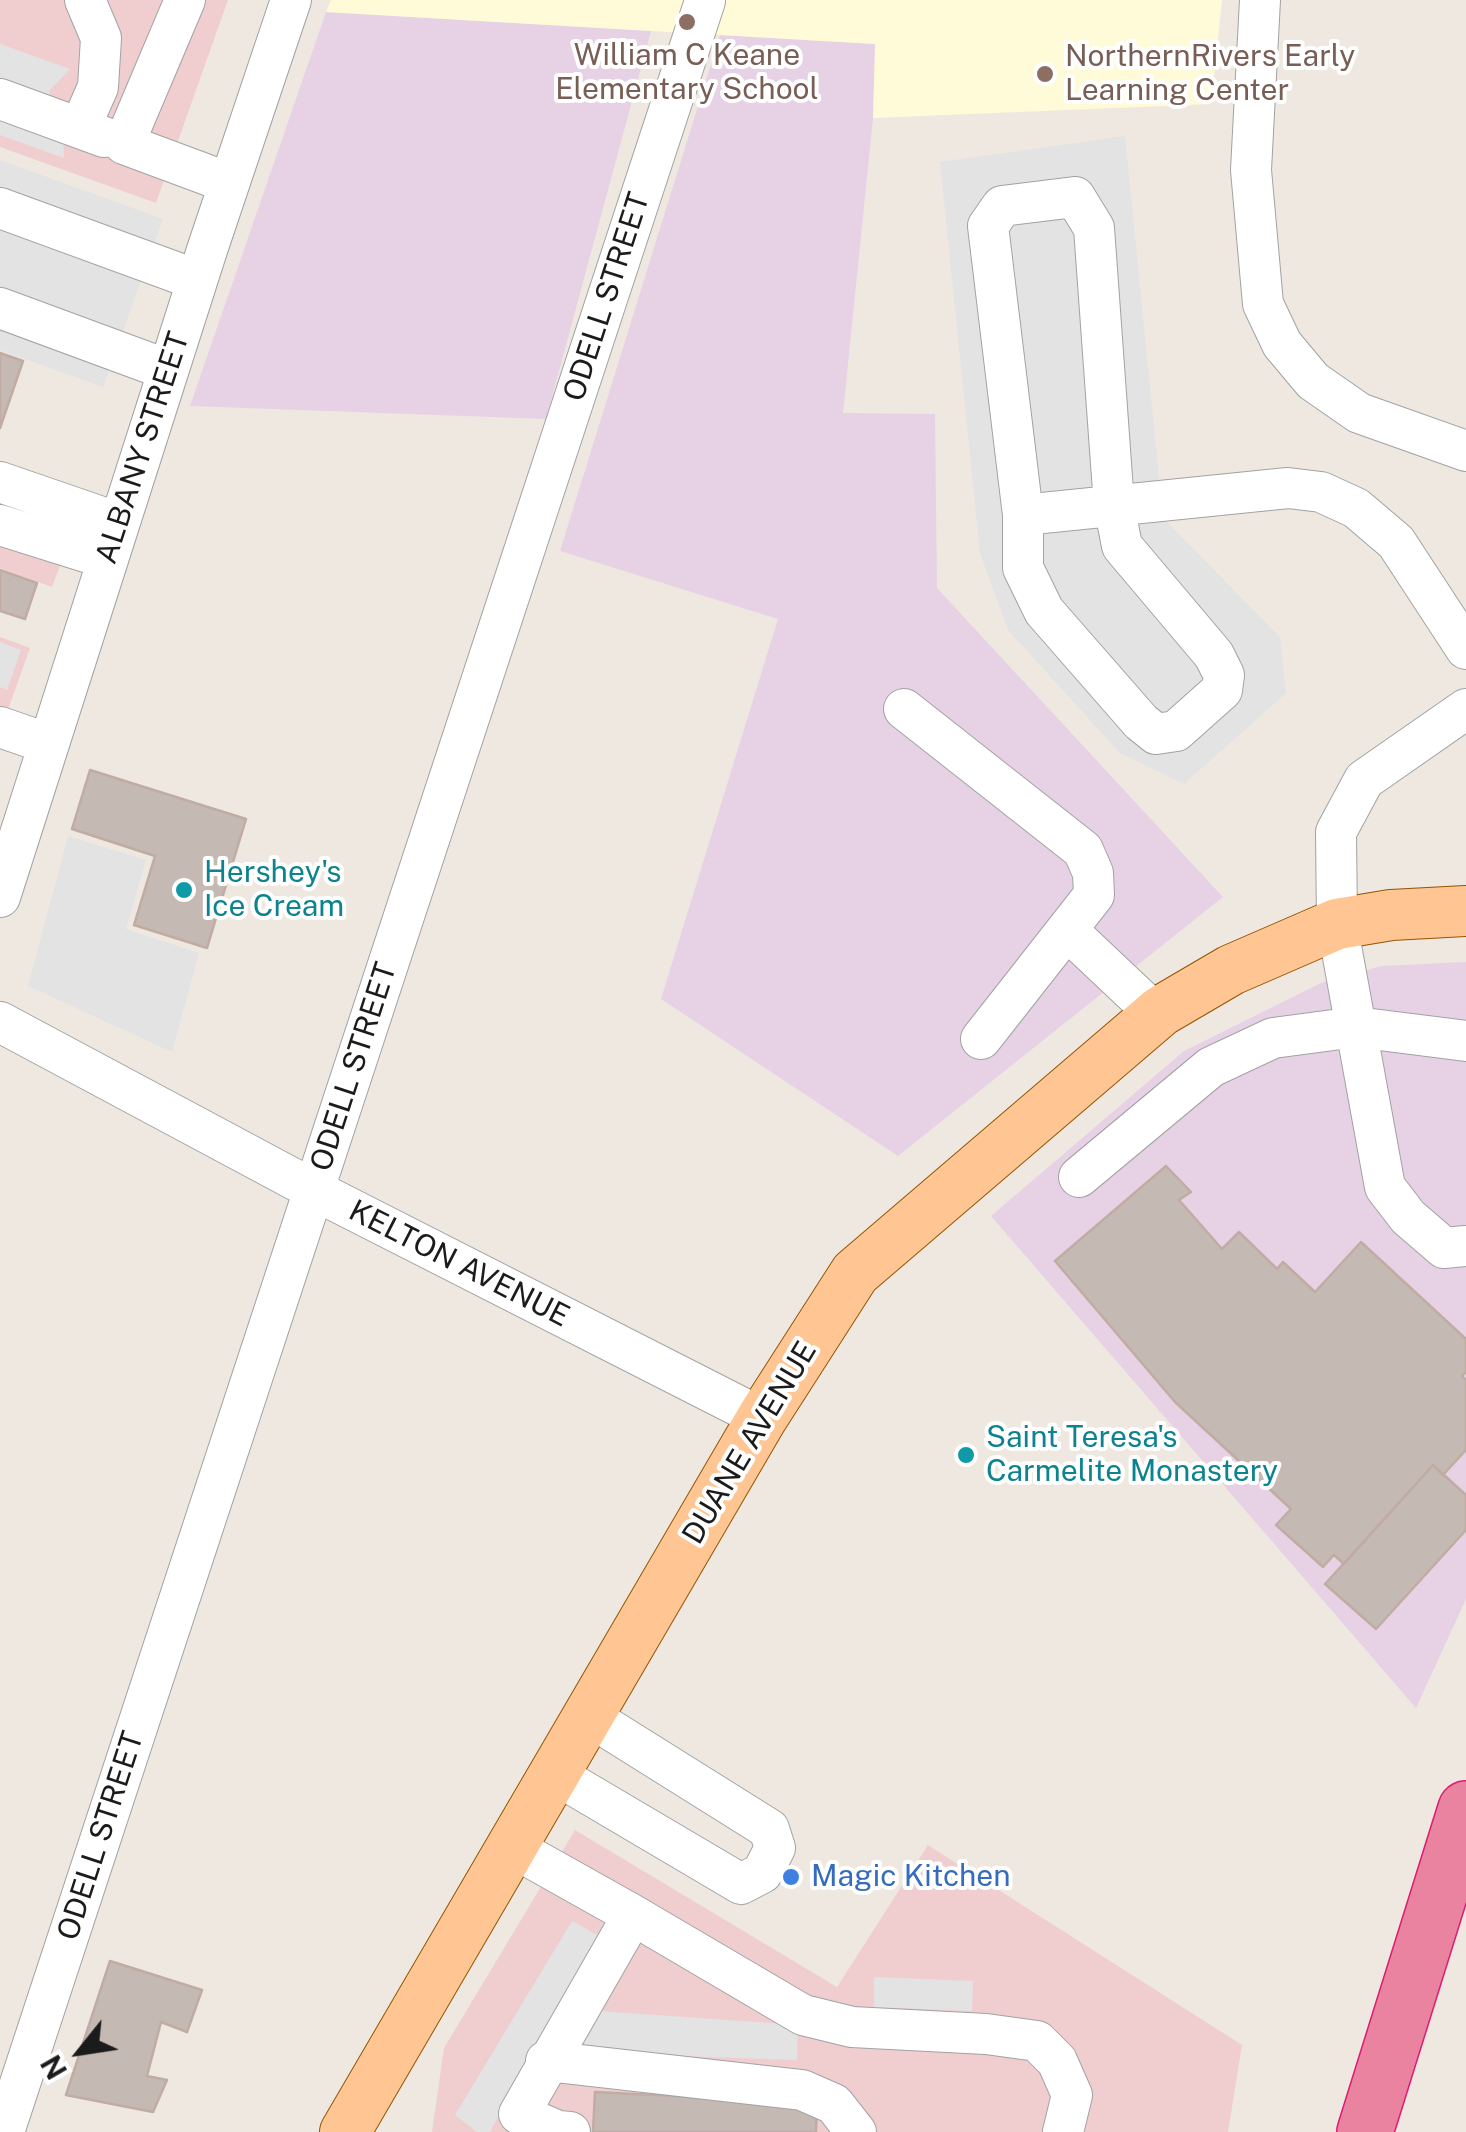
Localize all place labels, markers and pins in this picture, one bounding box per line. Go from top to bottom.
marker: William C Keane Elementary School [676,11,698,33]
place label: William C Keane Elementary School [555,38,819,108]
place label: NorthernRivers Early Learning Center [1065,39,1355,110]
marker: NorthernRivers Early Learning Center [1034,63,1056,85]
place label: Hershey's Ice Cream [204,855,344,926]
marker: Hershey's Ice Cream [173,879,195,901]
place label: Saint Teresa's Carmelite Monastery [986,1420,1278,1490]
marker: Saint Teresa's Carmelite Monastery [955,1444,977,1466]
place label: Magic Kitchen [811,1859,1011,1895]
marker: Magic Kitchen [780,1866,802,1888]

